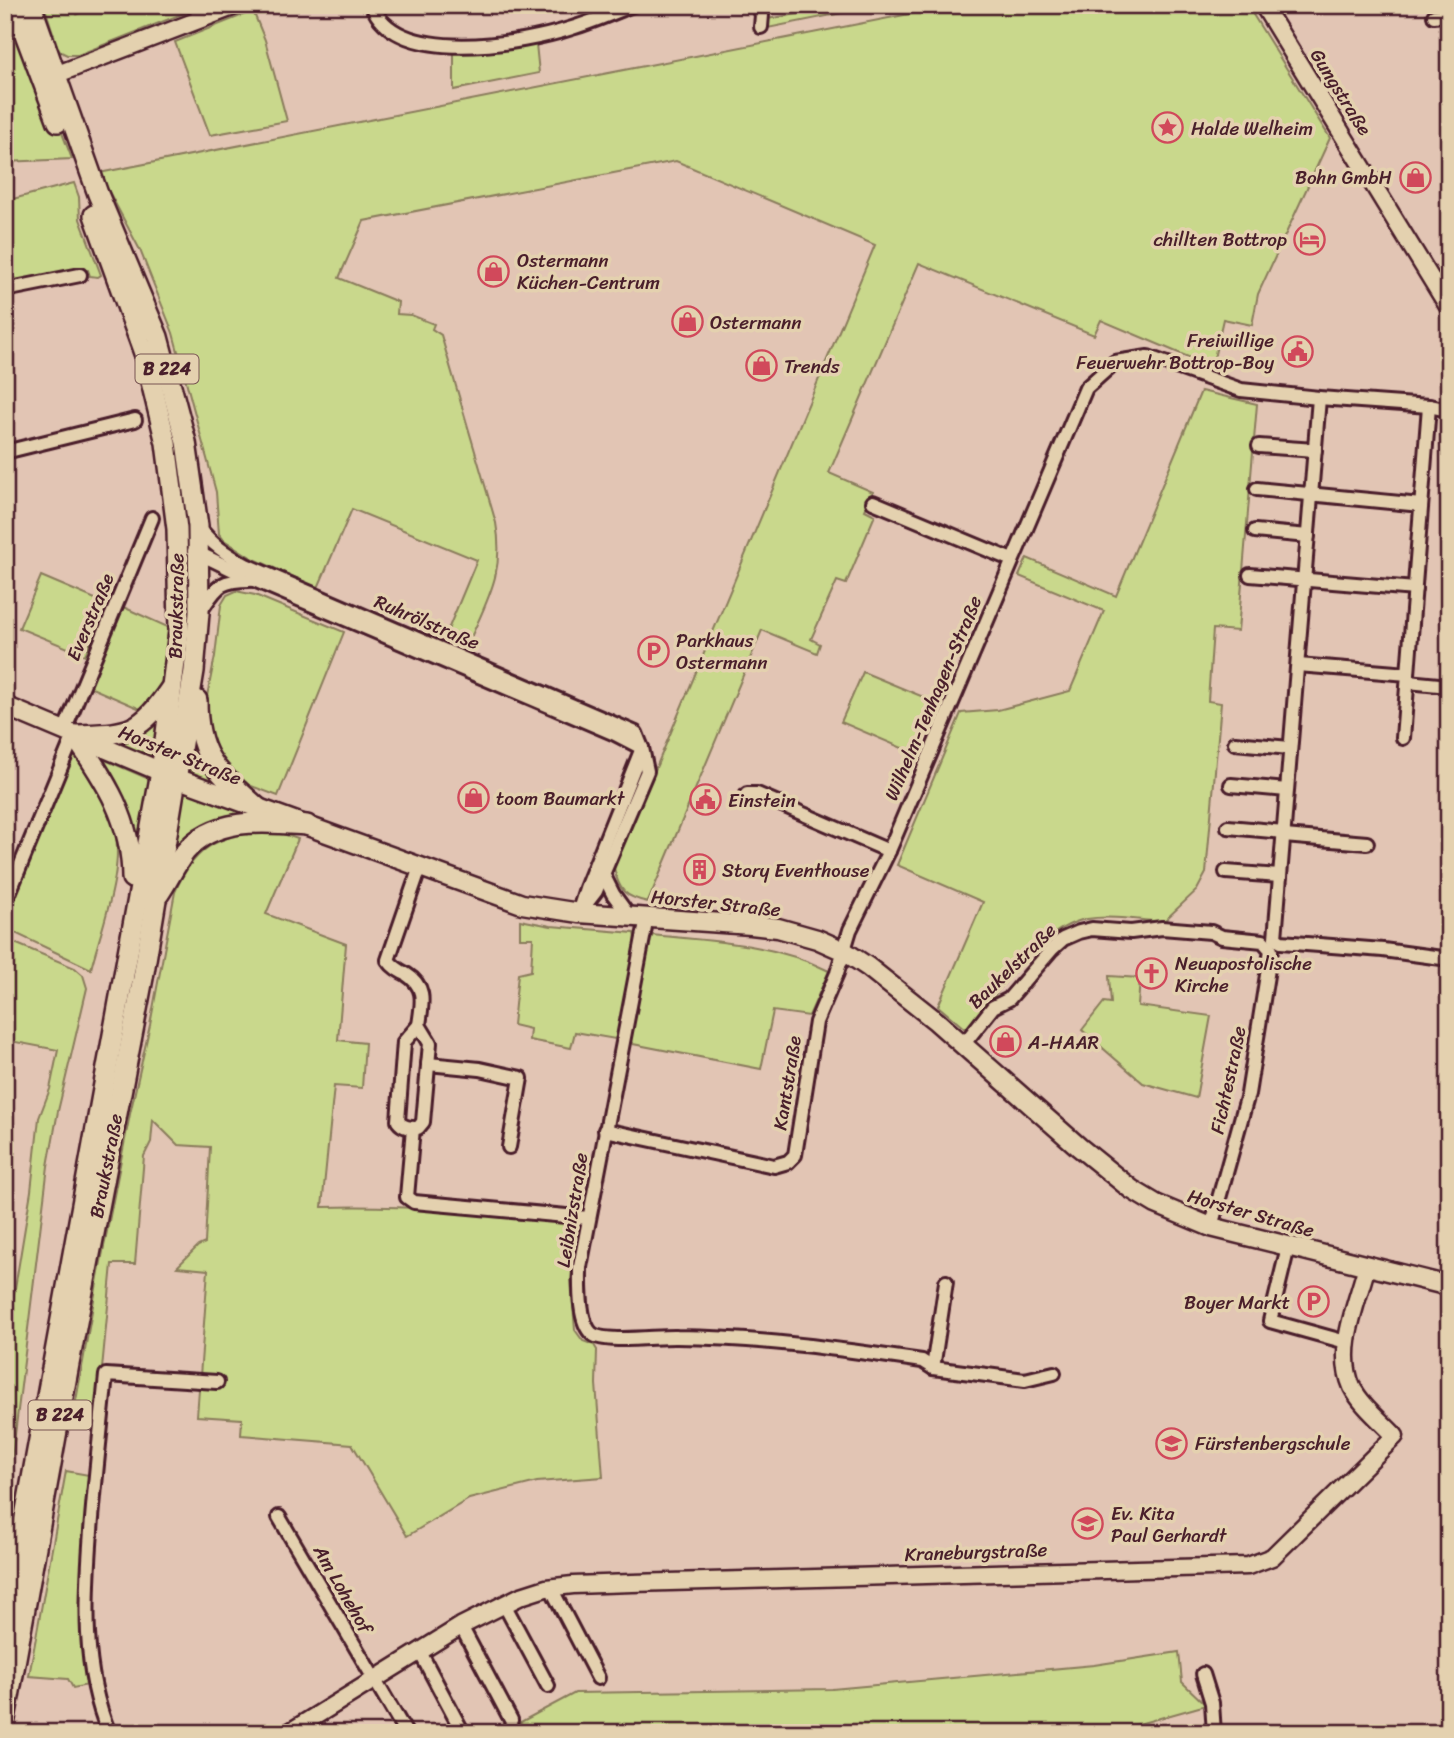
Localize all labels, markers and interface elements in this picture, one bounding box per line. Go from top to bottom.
street label: Gungstraße [1301,42,1381,142]
place icon: Halde Welheim [1151,111,1185,145]
place label: Halde Welheim [1191,112,1313,145]
shop icon: Bohn GmbH [1398,160,1432,194]
place label: Bohn GmbH [1295,161,1392,194]
hotel icon: chillten Bottrop [1293,222,1327,256]
place label: chillten Bottrop [1154,223,1287,256]
place label: Ostermann Küchen-Centrum [517,244,660,299]
shop icon: Ostermann Küchen-Centrum [477,254,511,288]
shop icon: Ostermann [670,305,704,339]
place label: Ostermann [710,306,802,339]
place label: Freiwillige Feuerwehr Bottrop-Boy [1076,324,1274,379]
public building icon: Freiwillige Feuerwehr Bottrop-Boy [1280,334,1314,368]
shop icon: Trends [744,349,778,383]
place label: Trends [784,350,840,383]
road number: B 224 [136,354,198,384]
street label: Braukstraße [159,553,193,659]
street label: Everstraße [57,568,123,666]
street label: Ruhrölstraße [369,585,485,659]
street label: Wilhelm-Tenhagen-Straße [875,590,991,806]
place label: Parkhaus Ostermann [676,624,768,679]
parking icon: Parkhaus Ostermann [636,634,670,668]
street label: Horster Straße [113,715,247,795]
shop icon: toom Baumarkt [456,781,490,815]
place label: toom Baumarkt [496,782,626,815]
public building icon: Einstein [688,783,722,817]
place label: Einstein [728,784,796,817]
building icon: Story Eventhouse [682,853,716,887]
place label: Story Eventhouse [722,854,870,887]
street label: Horster Straße [650,880,783,926]
street label: Baukelstraße [960,915,1064,1017]
place label: Neuapostolische Kirche [1175,947,1312,1002]
church icon: Neuapostolische Kirche [1135,957,1169,991]
street label: Fichtestraße [1200,1023,1256,1137]
shop icon: A-HAAR [988,1025,1022,1059]
place label: A-HAAR [1027,1026,1099,1059]
street label: Kantstraße [763,1033,811,1133]
street label: Braukstraße [80,1111,132,1221]
street label: Leibnizstraße [547,1150,597,1270]
street label: Horster Straße [1184,1179,1318,1247]
parking icon: Boyer Markt [1296,1285,1330,1319]
place label: Boyer Markt [1184,1286,1290,1319]
road number: B 224 [28,1400,92,1430]
school or university icon: Fürstenbergschule [1155,1426,1189,1460]
place label: Fürstenbergschule [1195,1427,1351,1460]
place label: Ev. Kita Paul Gerhardt [1111,1497,1228,1552]
school or university icon: Ev. Kita Paul Gerhardt [1071,1507,1105,1541]
street label: Kraneburgstraße [904,1533,1048,1571]
street label: Am Lohehof [304,1537,383,1642]

